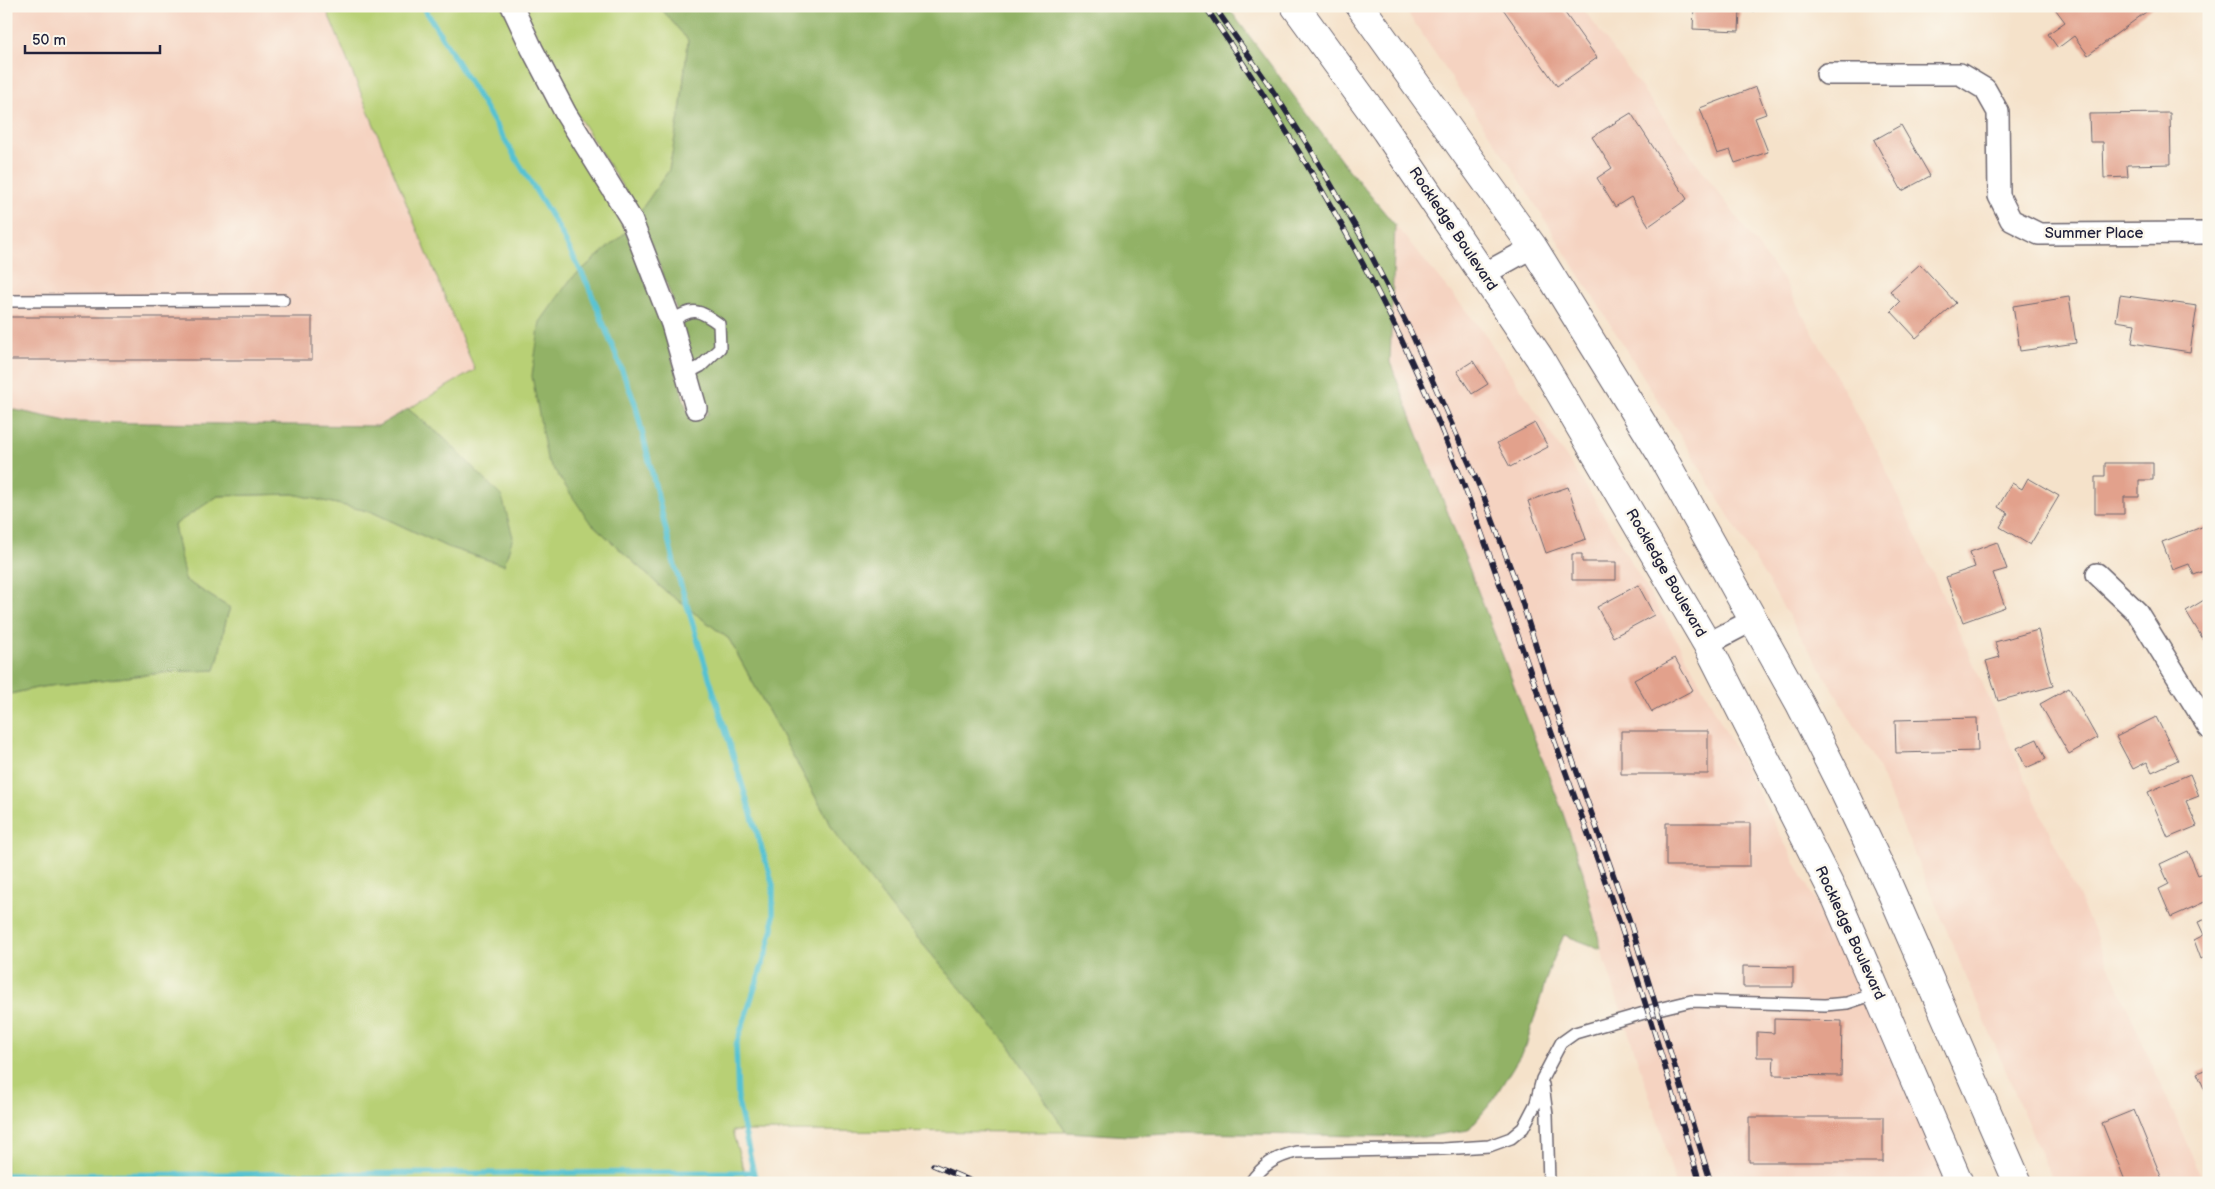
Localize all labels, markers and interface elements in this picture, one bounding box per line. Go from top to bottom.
scale bar [25,22,160,54]
text: 50 m [32,31,66,50]
street label: Rockledge Boulevard [1405,164,1501,294]
street label: Summer Place [2045,224,2143,243]
street label: Rockledge Boulevard [1621,505,1711,641]
street label: Rockledge Boulevard [1811,863,1889,1003]

